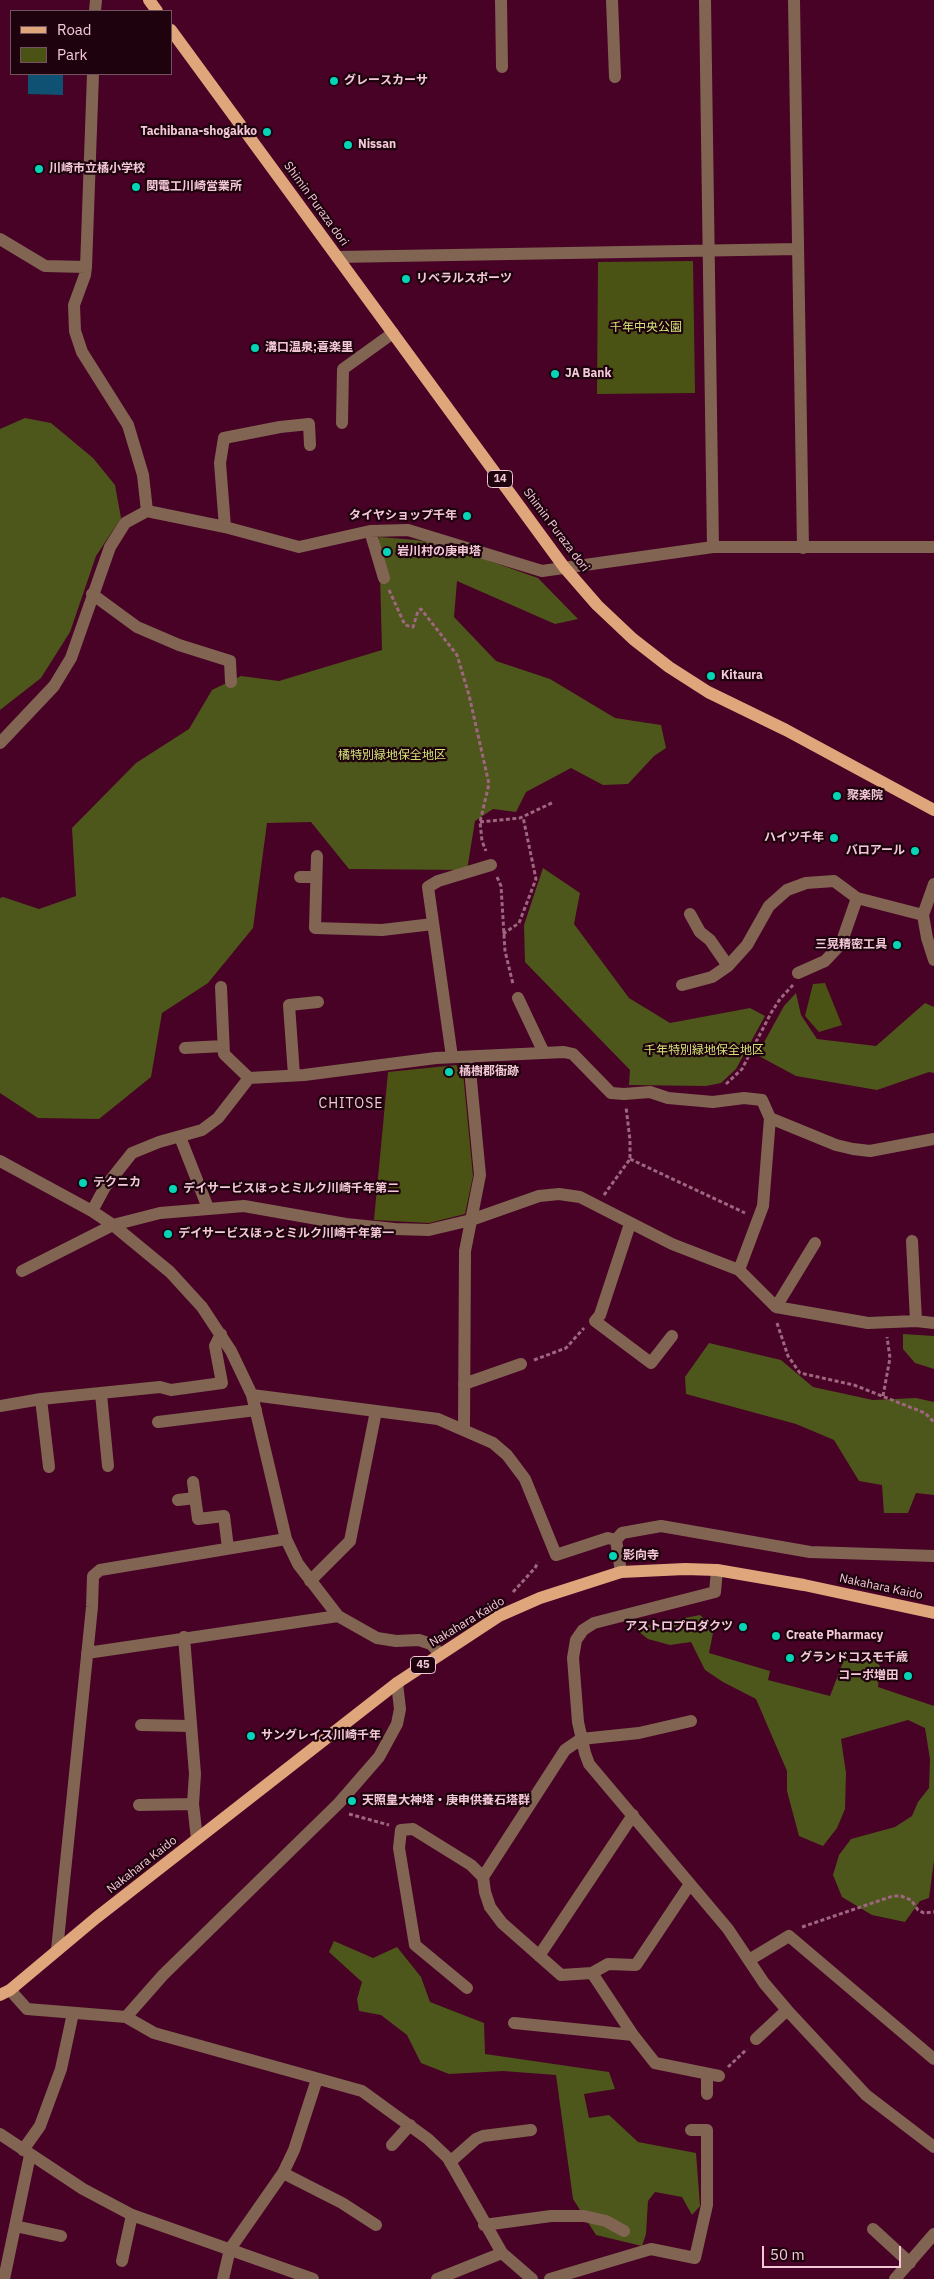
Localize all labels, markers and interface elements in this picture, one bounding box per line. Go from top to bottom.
legend [10,10,172,75]
text: Road [57,20,92,39]
text: Park [57,45,87,64]
place label: グレースカーサ [344,74,428,88]
marker: グレースカーサ [328,75,340,87]
place label: Tachibana-shogakko [141,125,257,139]
marker: Tachibana-shogakko [261,126,273,138]
place label: Nissan [358,138,396,152]
marker: Nissan [342,139,354,151]
street label: Shimin Puraza dori [281,159,351,249]
place label: 川崎市立橘小学校 [49,162,145,176]
marker: 川崎市立橘小学校 [33,163,45,175]
place label: 関電工川崎営業所 [146,180,242,194]
marker: 関電工川崎営業所 [130,181,142,193]
place label: リベラルスポーツ [416,272,512,286]
marker: リベラルスポーツ [400,273,412,285]
park label: 千年中央公園 [610,321,682,335]
place label: 溝口温泉;喜楽里 [265,341,353,355]
marker: 溝口温泉;喜楽里 [249,342,261,354]
place label: JA Bank [565,367,611,381]
marker: JA Bank [549,368,561,380]
road number: 14 [488,470,512,488]
street label: Shimin Puraza dori [520,485,592,575]
place label: タイヤショップ千年 [349,509,457,523]
marker: タイヤショップ千年 [461,510,473,522]
place label: 岩川村の庚申塔 [397,545,481,559]
marker: 岩川村の庚申塔 [381,546,393,558]
place label: Kitaura [721,669,763,683]
marker: Kitaura [705,670,717,682]
park label: 橘特別緑地保全地区 [338,749,446,763]
place label: 聚楽院 [847,789,883,803]
marker: 聚楽院 [831,790,843,802]
place label: ハイツ千年 [764,831,824,845]
marker: ハイツ千年 [828,832,840,844]
place label: バロアール [846,844,905,858]
marker: バロアール [909,845,921,857]
place label: 三晃精密工具 [815,938,887,952]
marker: 三晃精密工具 [891,939,903,951]
park label: 千年特別緑地保全地区 [644,1044,764,1058]
place label: 橘樹郡衙跡 [459,1065,519,1079]
marker: 橘樹郡衙跡 [443,1066,455,1078]
district label: CHITOSE [318,1096,384,1112]
place label: テクニカ [93,1176,141,1190]
marker: テクニカ [77,1177,89,1189]
place label: デイサービスほっとミルク川崎千年第二 [183,1182,399,1196]
marker: デイサービスほっとミルク川崎千年第二 [167,1183,179,1195]
place label: デイサービスほっとミルク川崎千年第一 [178,1227,394,1241]
marker: デイサービスほっとミルク川崎千年第一 [162,1228,174,1240]
place label: 影向寺 [623,1549,659,1563]
marker: 影向寺 [607,1550,619,1562]
street label: Nakahara Kaido [838,1571,924,1603]
street label: Nakahara Kaido [427,1594,507,1650]
place label: アストロプロダクツ [625,1620,733,1634]
marker: アストロプロダクツ [737,1621,749,1633]
place label: Create Pharmacy [786,1629,883,1643]
marker: Create Pharmacy [770,1630,782,1642]
place label: グランドコスモ千歳 [800,1651,908,1665]
marker: グランドコスモ千歳 [784,1652,796,1664]
road number: 45 [410,1656,436,1674]
place label: コーポ増田 [838,1669,898,1683]
marker: コーポ増田 [902,1670,914,1682]
place label: サングレイス川崎千年 [261,1729,381,1743]
marker: サングレイス川崎千年 [245,1730,257,1742]
place label: 天照皇大神塔・庚申供養石塔群 [362,1794,530,1808]
marker: 天照皇大神塔・庚申供養石塔群 [346,1795,358,1807]
street label: Nakahara Kaido [104,1833,180,1897]
scale bar [764,2236,903,2268]
text: 50 m [770,2245,805,2264]

